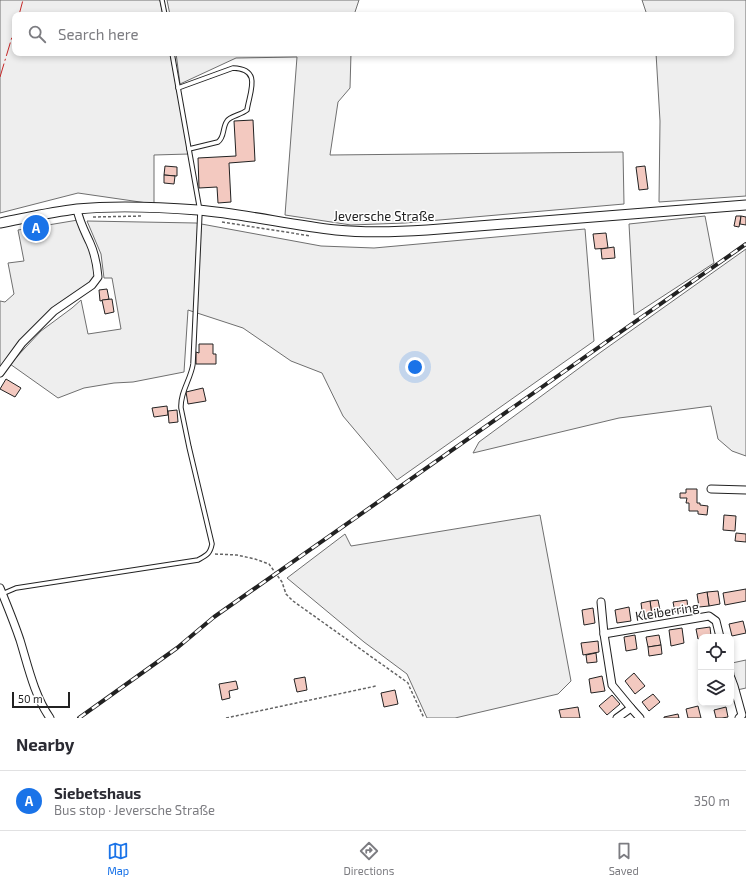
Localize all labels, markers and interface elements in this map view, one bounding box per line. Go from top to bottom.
search box [12,12,734,56]
icon: search [26,23,48,45]
text: Search here [58,25,139,43]
street label: Jeversche Straße [333,208,435,224]
pin: A [23,213,49,243]
your location [405,357,425,377]
street label: Kleiberring [634,598,700,624]
map controls [698,634,734,706]
button: locate [698,634,734,670]
button: layers [698,670,734,706]
scale bar [12,690,70,709]
text: 50 m [18,692,43,705]
text: Nearby [16,734,74,754]
text: Siebetshaus [54,784,141,802]
text: A [25,793,33,809]
text: 350 m [694,793,730,809]
text: Bus stop · Jeversche Straße [54,802,215,818]
tab: Map [107,840,129,877]
tab: Directions [344,840,394,877]
tab: Saved [609,840,639,877]

